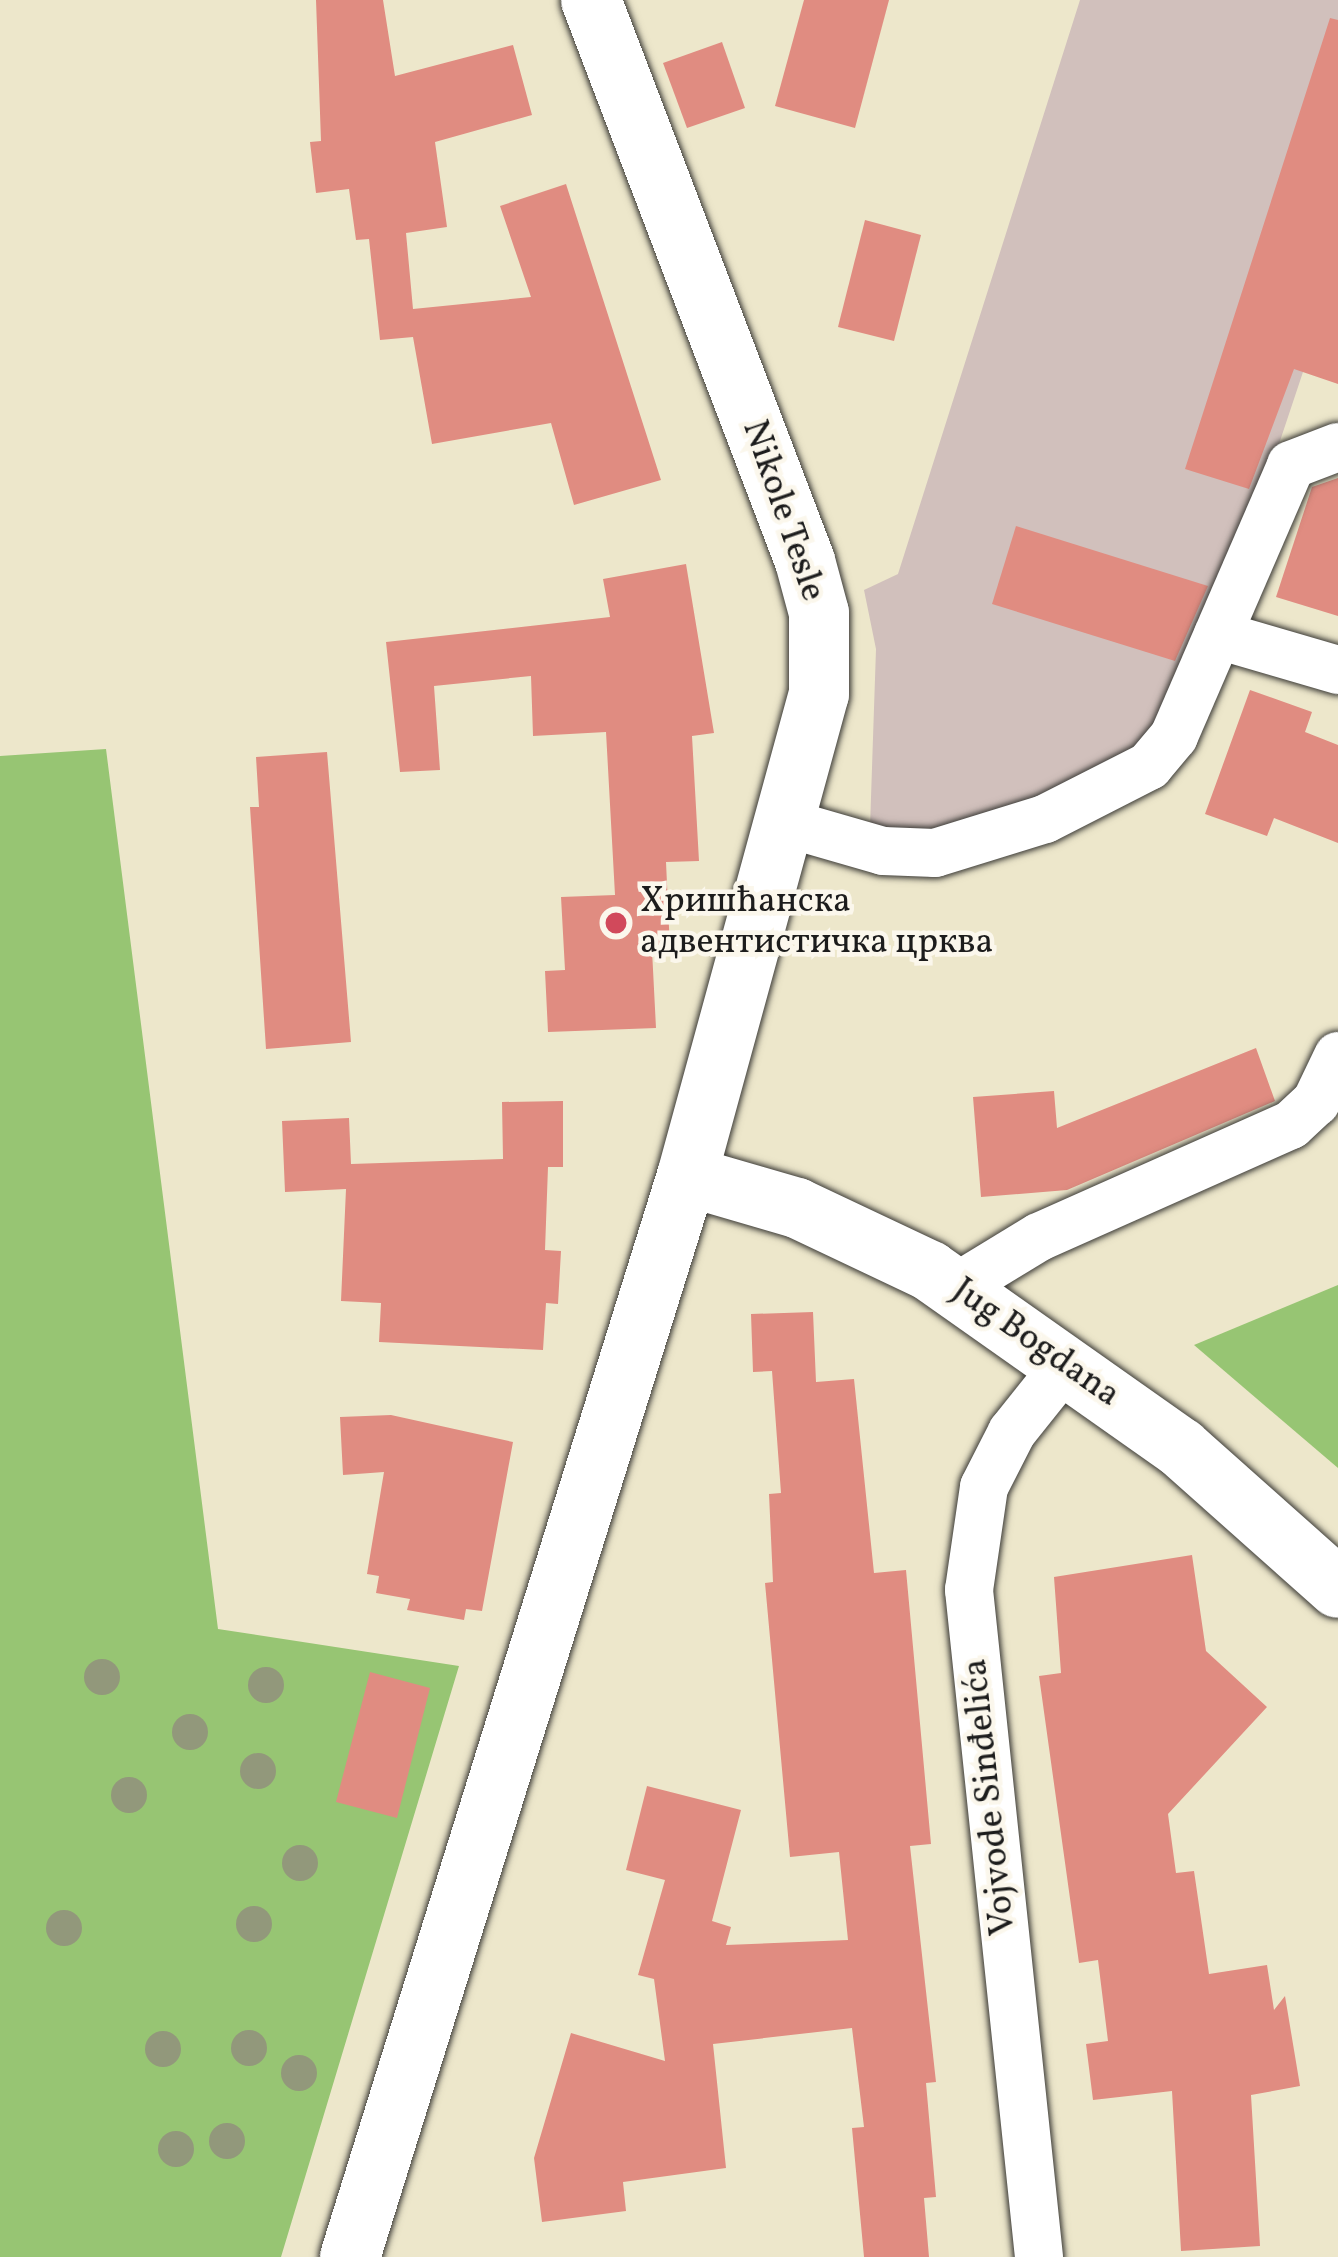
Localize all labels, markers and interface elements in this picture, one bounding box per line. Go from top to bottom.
street label: Nikole Tesle [731,414,833,608]
place label: Хришћанска адвентистичка црква [640,880,994,965]
marker: Хришћанска адвентистичка црква [603,910,629,936]
street label: Jug Bogdana [943,1270,1127,1418]
street label: Vojvode Sinđelića [955,1656,1027,1938]

